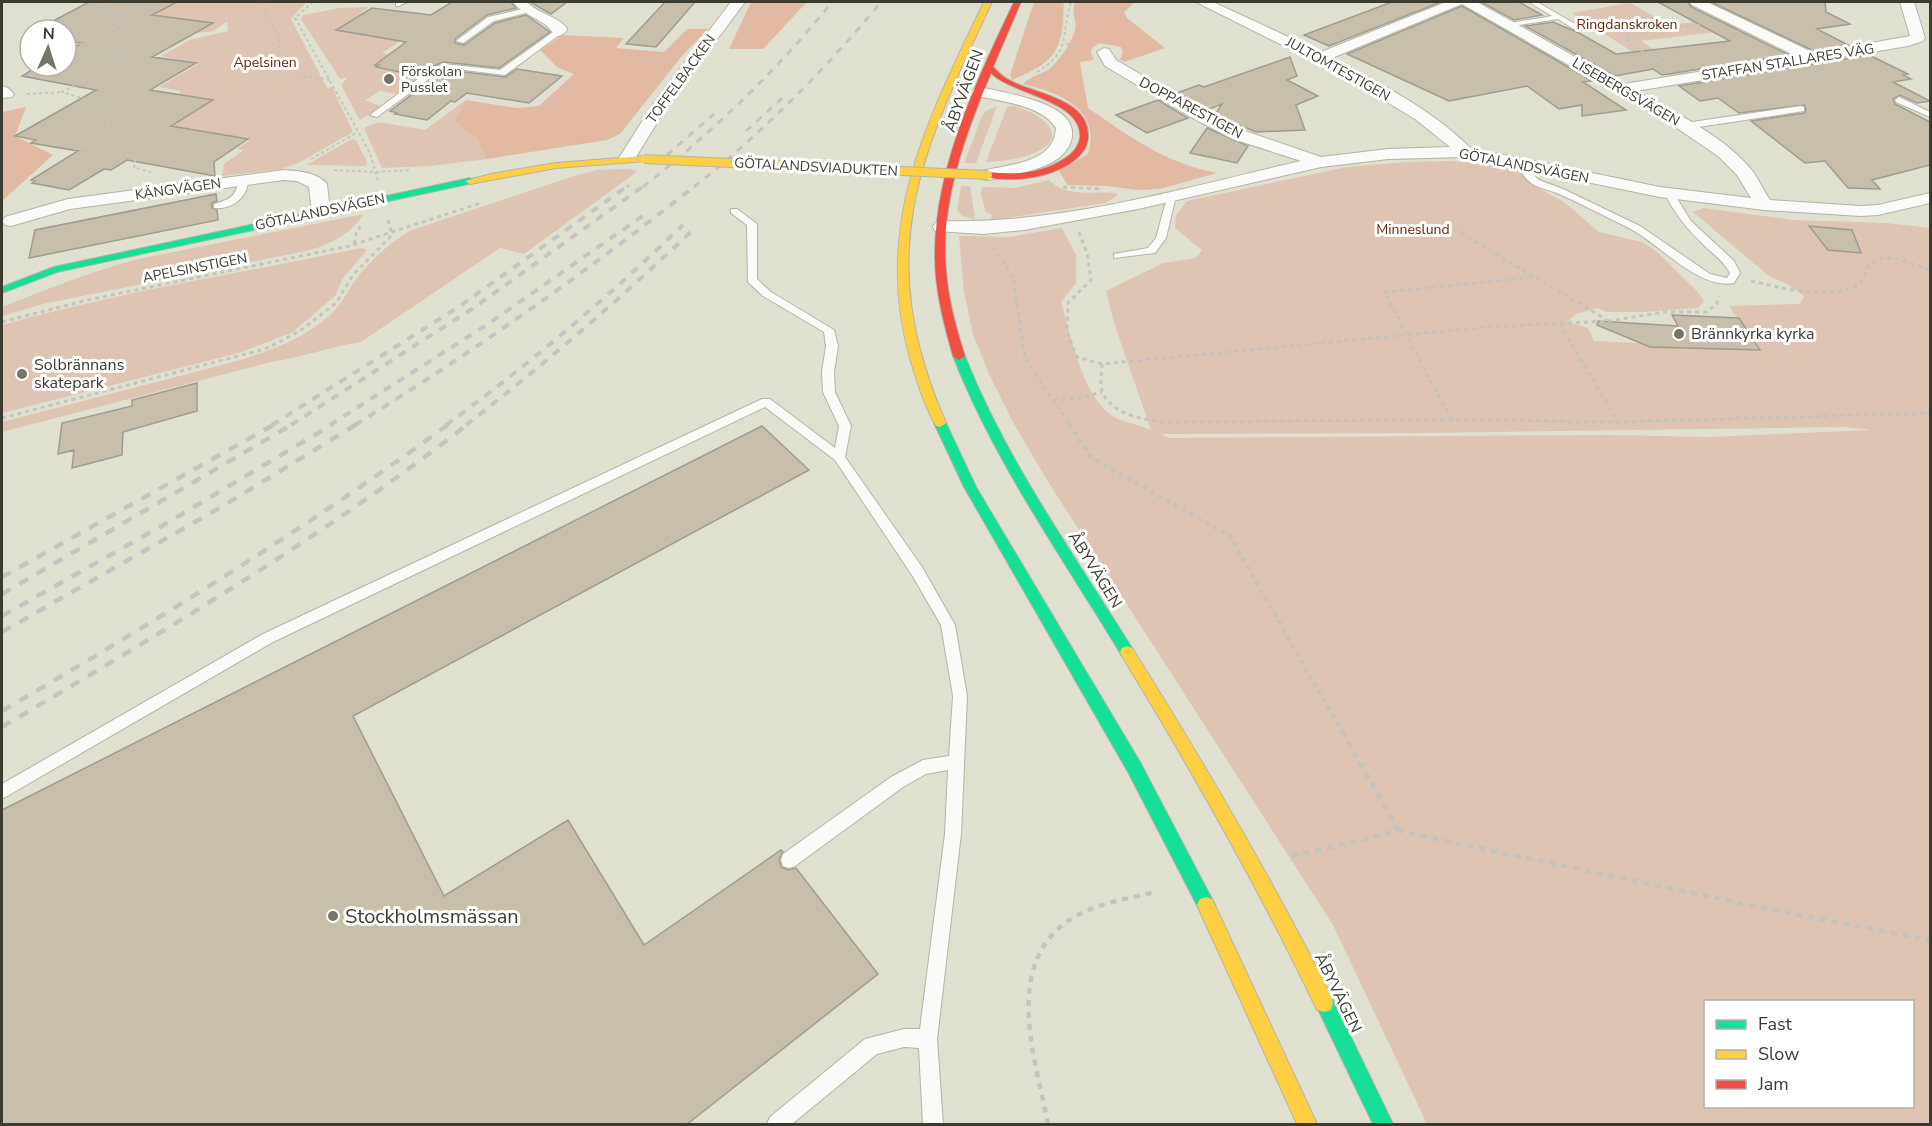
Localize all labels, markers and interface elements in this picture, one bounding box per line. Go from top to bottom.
park label: Ringdanskroken [1577,15,1677,34]
north arrow [18,18,78,78]
text: N [42,23,55,45]
street label: TOFFELBACKEN [642,31,720,127]
street label: JULTOMTESTIGEN [1282,32,1394,106]
street label: STAFFAN STALLARES VÄG [1700,39,1876,85]
street label: ÅBYVÄGEN [939,47,989,135]
park label: Apelsinen [233,53,297,72]
street label: LISEBERGSVÄGEN [1569,53,1683,131]
place label: Förskolan Pusslet [401,62,462,97]
marker: Förskolan Pusslet [382,72,396,86]
street label: DOPPARESTIGEN [1136,73,1246,143]
street label: GÖTALANDSVÄGEN [1457,144,1591,188]
street label: GÖTALANDSVIADUKTEN [734,153,898,181]
street label: KÄNGVÄGEN [134,174,222,204]
street label: GÖTALANDSVÄGEN [253,189,387,235]
park label: Minneslund [1376,220,1450,239]
street label: APELSINSTIGEN [141,249,249,287]
place label: Brännkyrka kyrka [1691,323,1814,345]
marker: Brännkyrka kyrka [1672,327,1686,341]
place label: Solbrännans skatepark [34,354,124,394]
marker: Solbrännans skatepark [15,367,29,381]
street label: ÅBYVÄGEN [1063,528,1127,612]
place label: Stockholmsmässan [345,903,519,930]
marker: Stockholmsmässan [326,909,340,923]
street label: ÅBYVÄGEN [1309,949,1367,1037]
legend [1704,1000,1914,1108]
text: Fast [1758,1012,1793,1036]
text: Slow [1758,1042,1799,1066]
text: Jam [1757,1072,1789,1096]

